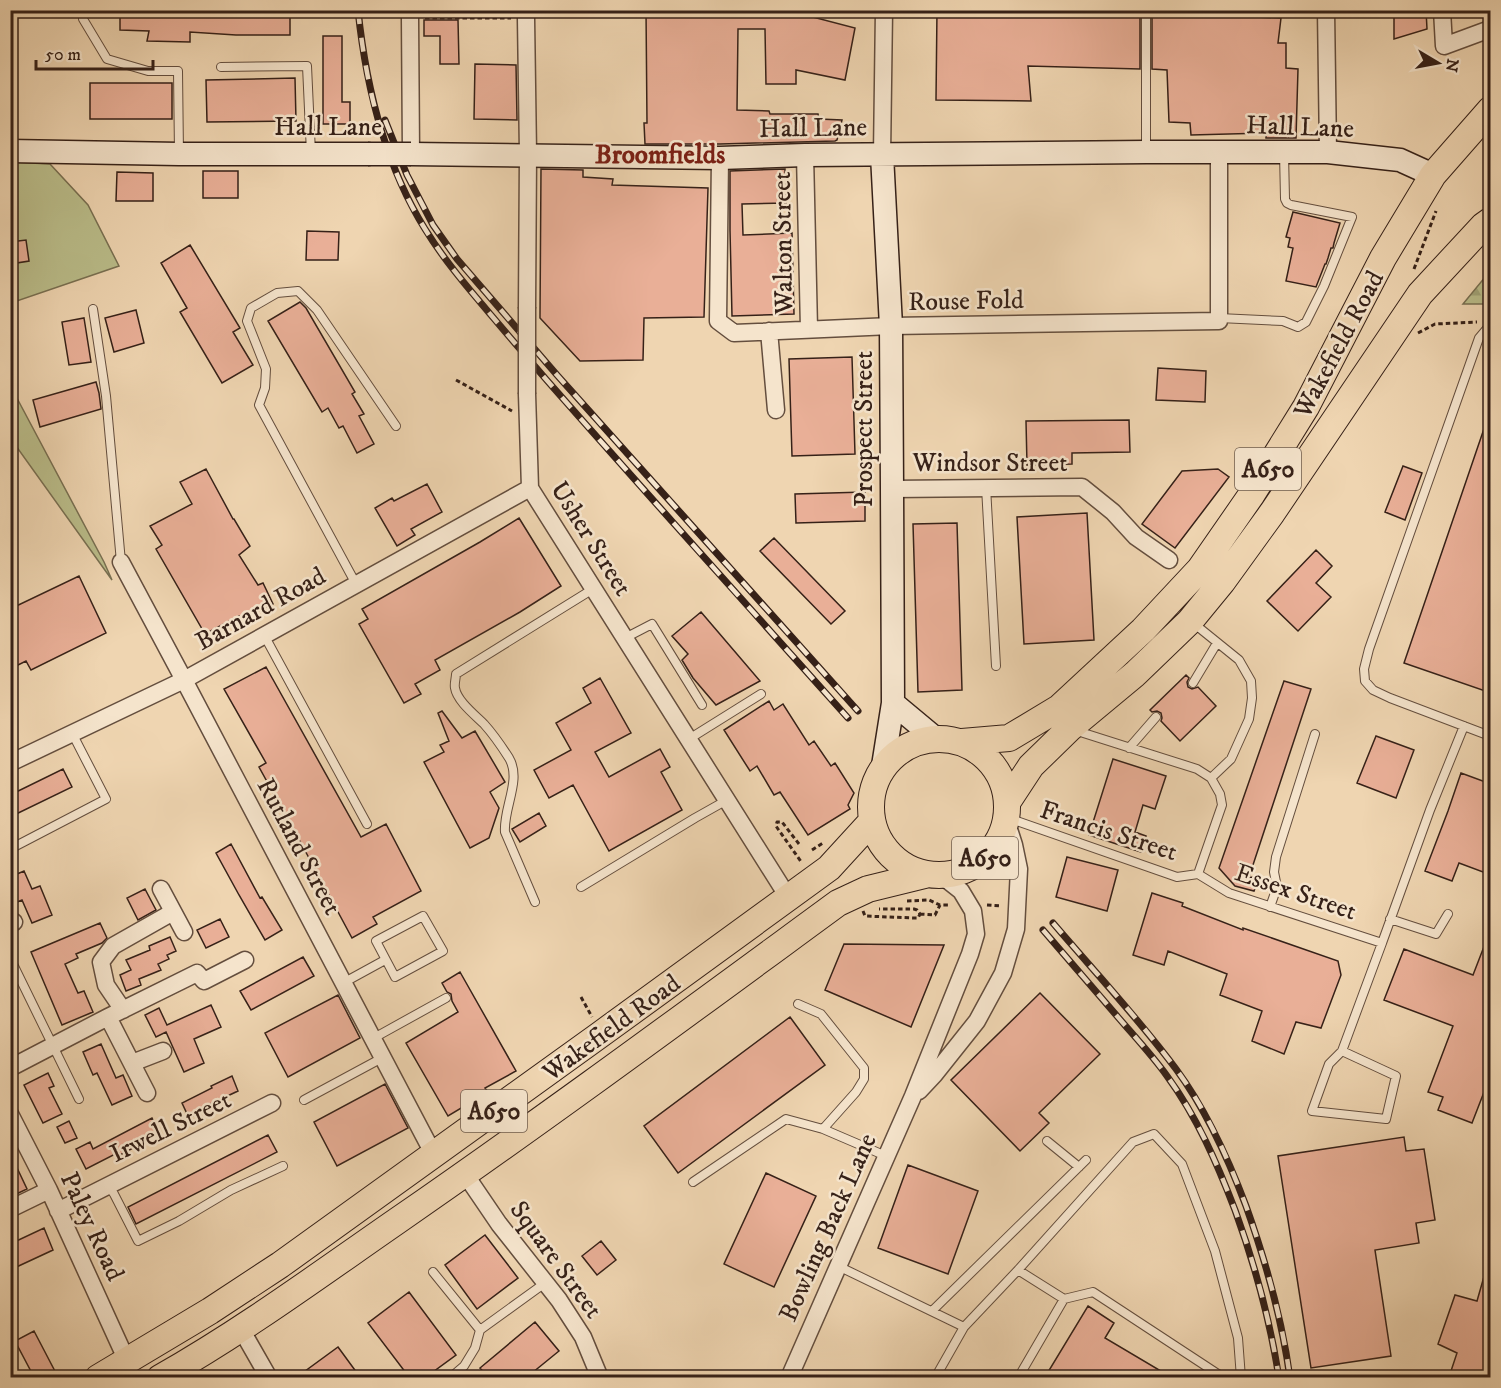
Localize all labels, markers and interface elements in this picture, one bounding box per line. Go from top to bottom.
scale bar [36,33,153,71]
north arrow [1408,33,1468,93]
text: 50 m [45,44,81,66]
text: N [1441,57,1463,74]
street label: Hall Lane [1245,109,1355,146]
street label: Hall Lane [274,111,382,144]
street label: Hall Lane [759,111,867,146]
district label: Broomfields [595,138,725,172]
street label: Walton Street [766,171,801,316]
street label: Wakefield Road [1286,265,1392,425]
street label: Rouse Fold [908,284,1024,319]
street label: Prospect Street [848,351,881,507]
street label: Windsor Street [912,447,1067,480]
road number: A650 [1235,448,1301,490]
street label: Usher Street [542,475,639,602]
street label: Barnard Road [190,560,332,659]
street label: Rutland Street [249,772,349,921]
street label: Francis Street [1036,794,1181,869]
road number: A650 [952,837,1018,879]
street label: Essex Street [1230,856,1361,929]
street label: Wakefield Road [536,967,687,1090]
street label: Irwell Street [105,1084,237,1171]
road number: A650 [461,1090,527,1132]
street label: Bowling Back Lane [772,1128,885,1327]
street label: Paley Road [52,1167,131,1286]
street label: Square Street [502,1195,610,1325]

